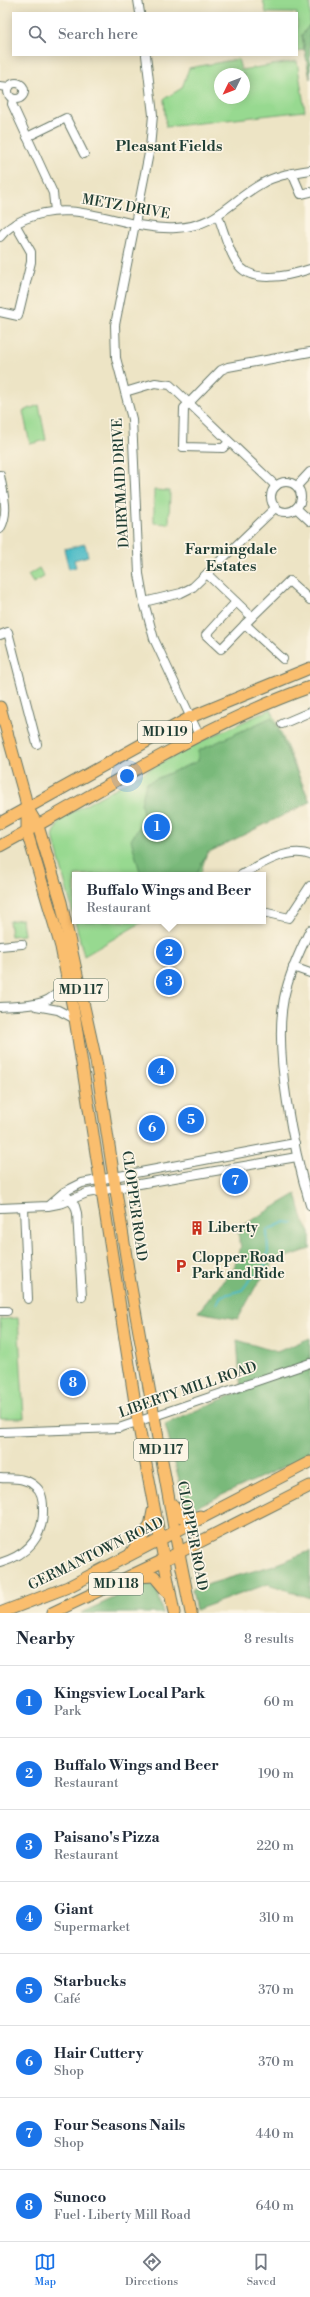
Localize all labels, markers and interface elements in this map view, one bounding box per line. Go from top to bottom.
search box [12,12,298,56]
icon: search [26,23,48,45]
text: Search here [58,25,138,44]
north arrow [214,68,250,104]
district label: Pleasant Fields [116,137,222,156]
street label: METZ DRIVE [80,190,172,224]
street label: DAIRYMAID DRIVE [109,418,133,548]
district label: Farmingdale Estates [185,540,277,576]
road number: MD 119 [138,721,192,743]
your location [117,766,137,786]
pin: 1 [144,812,170,842]
popup [72,872,266,924]
text: Buffalo Wings and Beer [87,881,251,900]
text: Restaurant [87,900,151,916]
pin: 2 [156,937,182,967]
pin: 3 [156,967,182,997]
road number: MD 117 [54,979,108,1001]
pin: 4 [148,1056,174,1086]
pin: 5 [178,1105,204,1135]
pin: 6 [139,1113,165,1143]
street label: CLOPPER ROAD [117,1150,151,1263]
pin: 7 [222,1166,248,1196]
place label: Liberty [208,1219,259,1237]
building icon: Liberty [189,1220,205,1236]
place label: Clopper Road Park and Ride [192,1249,285,1283]
parking icon: Clopper Road Park and Ride [173,1258,189,1274]
street label: LIBERTY MILL ROAD [116,1358,260,1422]
pin: 8 [60,1368,86,1398]
road number: MD 117 [134,1439,188,1461]
street label: CLOPPER ROAD [173,1480,211,1592]
street label: GERMANTOWN ROAD [25,1513,167,1595]
road number: MD 118 [89,1573,143,1595]
text: Nearby [16,1628,75,1650]
text: 8 results [244,1631,294,1647]
text: Kingsview Local Park [54,1684,205,1703]
text: 1 [26,1694,32,1710]
text: 60 m [263,1694,294,1710]
text: Park [54,1703,81,1719]
text: Buffalo Wings and Beer [54,1756,219,1775]
text: 2 [25,1766,33,1782]
text: 190 m [258,1766,294,1782]
text: Restaurant [54,1775,119,1791]
text: Paisano's Pizza [54,1828,160,1847]
text: 3 [25,1838,33,1854]
text: 220 m [256,1838,294,1854]
text: Restaurant [54,1847,119,1863]
text: Giant [54,1900,93,1919]
text: 4 [25,1910,33,1926]
text: 310 m [259,1910,294,1926]
text: Supermarket [54,1919,130,1935]
text: Starbucks [54,1972,126,1991]
text: 5 [25,1982,33,1998]
text: 370 m [258,1982,294,1998]
text: Café [54,1991,81,2007]
text: Hair Cuttery [54,2044,143,2063]
text: 6 [25,2054,33,2070]
text: 370 m [258,2054,294,2070]
text: Shop [54,2063,84,2079]
text: Four Seasons Nails [54,2116,185,2135]
text: 7 [25,2126,33,2142]
text: 440 m [256,2126,294,2142]
text: Shop [54,2135,84,2151]
text: Sunoco [54,2188,106,2207]
text: 8 [25,2198,33,2214]
text: 640 m [255,2198,294,2214]
text: Fuel · Liberty Mill Road [54,2207,191,2223]
tab: Map [34,2251,56,2289]
tab: Directions [125,2251,178,2289]
tab: Saved [247,2251,276,2289]

